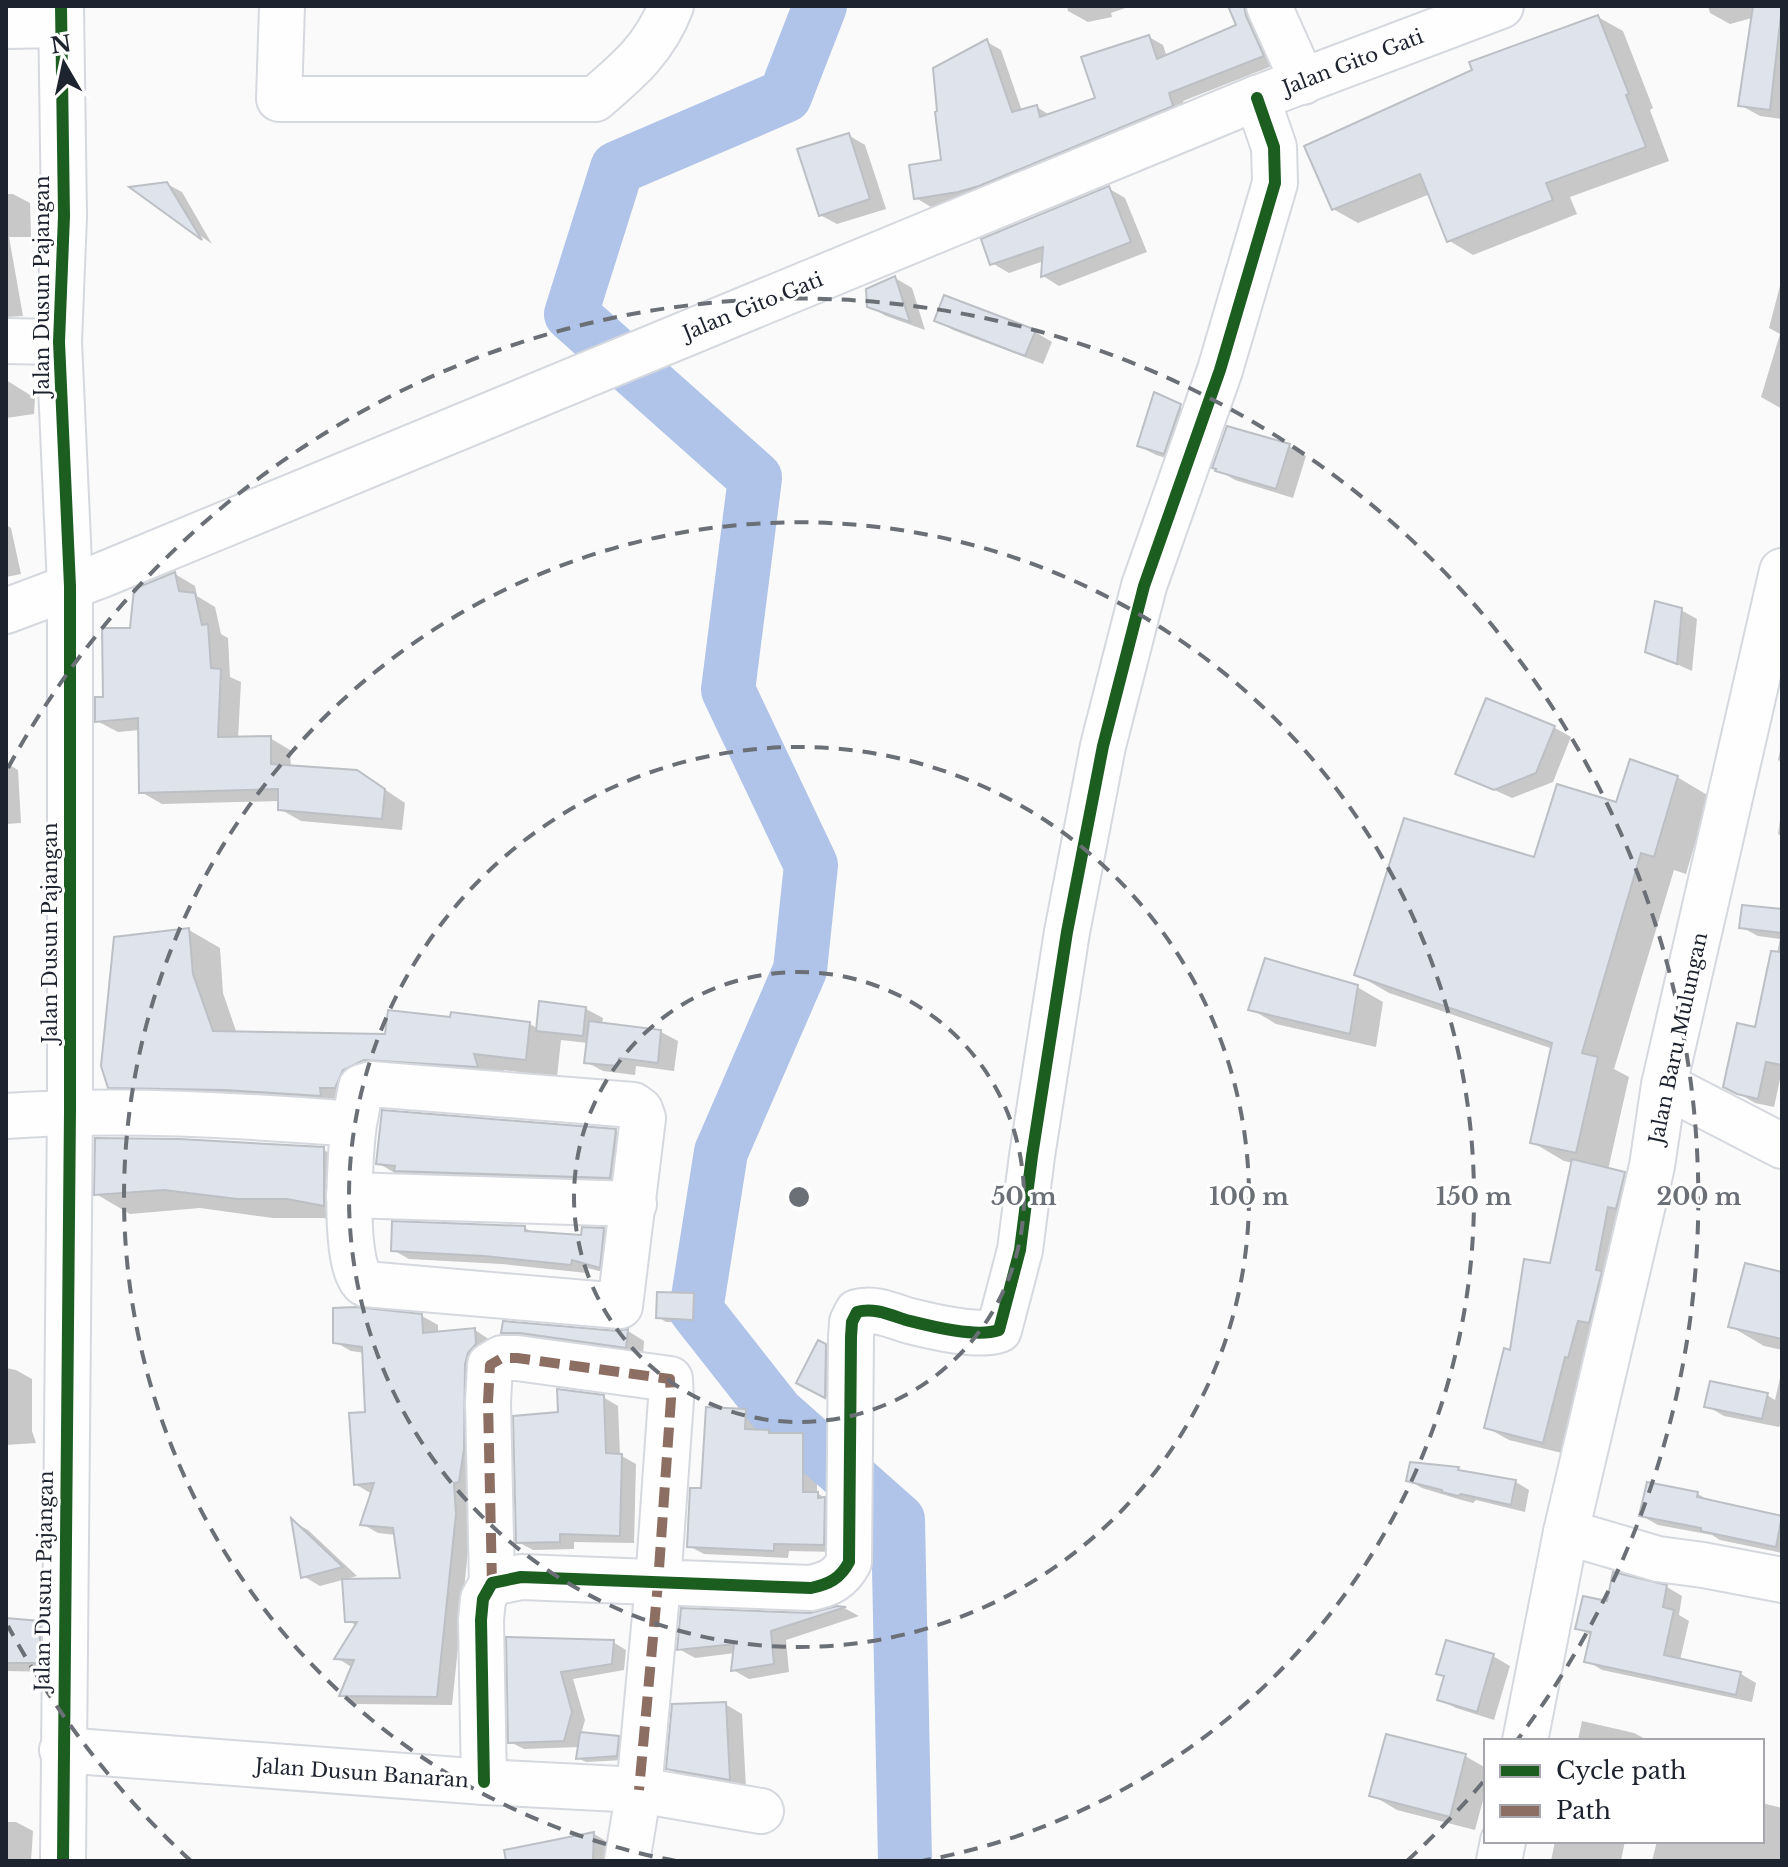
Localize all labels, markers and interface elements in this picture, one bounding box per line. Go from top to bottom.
north arrow [24,24,104,104]
street label: Jalan Gito Gati [1276,24,1427,101]
text: N [49,30,74,60]
street label: Jalan Dusun Pajangan [30,175,54,399]
street label: Jalan Gito Gati [677,267,827,346]
street label: Jalan Dusun Pajangan [38,822,62,1046]
street label: Jalan Baru Mulungan [1643,930,1712,1149]
text: 50 m [991,1182,1057,1211]
text: 100 m [1209,1182,1289,1211]
text: 150 m [1436,1182,1512,1211]
text: 200 m [1657,1182,1742,1211]
centre of rings [785,1183,813,1211]
street label: Jalan Dusun Pajangan [30,1470,58,1695]
legend [1484,1739,1764,1843]
street label: Jalan Dusun Banaran [251,1753,470,1792]
text: Cycle path [1556,1756,1687,1785]
text: Path [1556,1796,1611,1825]

